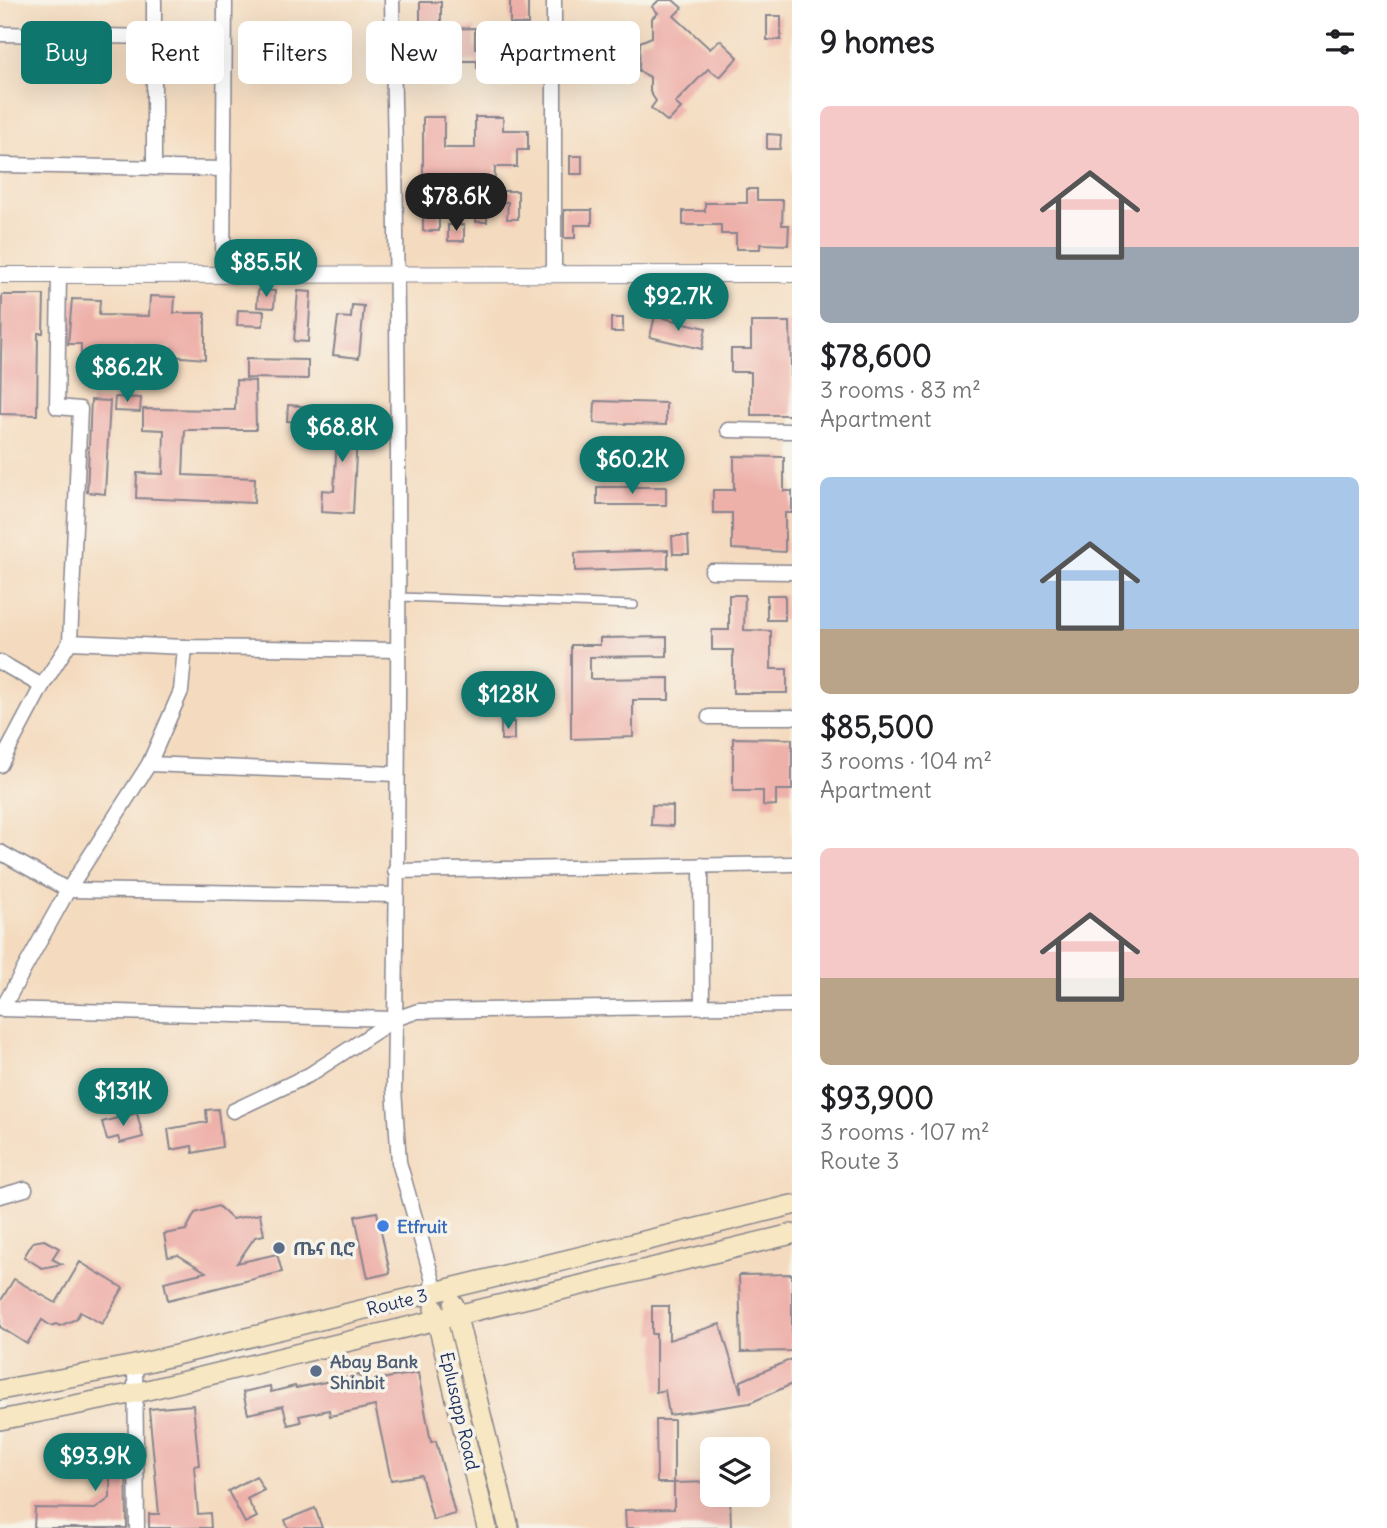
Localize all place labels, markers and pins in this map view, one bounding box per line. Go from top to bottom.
pin: $78.6K [399,174,513,233]
pin: $85.5K [209,240,323,299]
pin: $92.7K [621,274,735,333]
pin: $86.2K [70,344,184,404]
pin: $68.8K [285,405,399,464]
pin: $60.2K [575,436,689,496]
pin: $128K [459,672,557,731]
pin: $131K [74,1068,172,1128]
place label: Etfruit [397,1215,448,1238]
marker: Etfruit [375,1218,391,1234]
place label: ጤና ቢሮ [293,1237,355,1260]
marker: ጤና ቢሮ [271,1240,287,1256]
place label: Abay Bank Shinbit [330,1350,418,1394]
marker: Abay Bank Shinbit [308,1363,324,1379]
pin: $93.9K [38,1434,152,1493]

